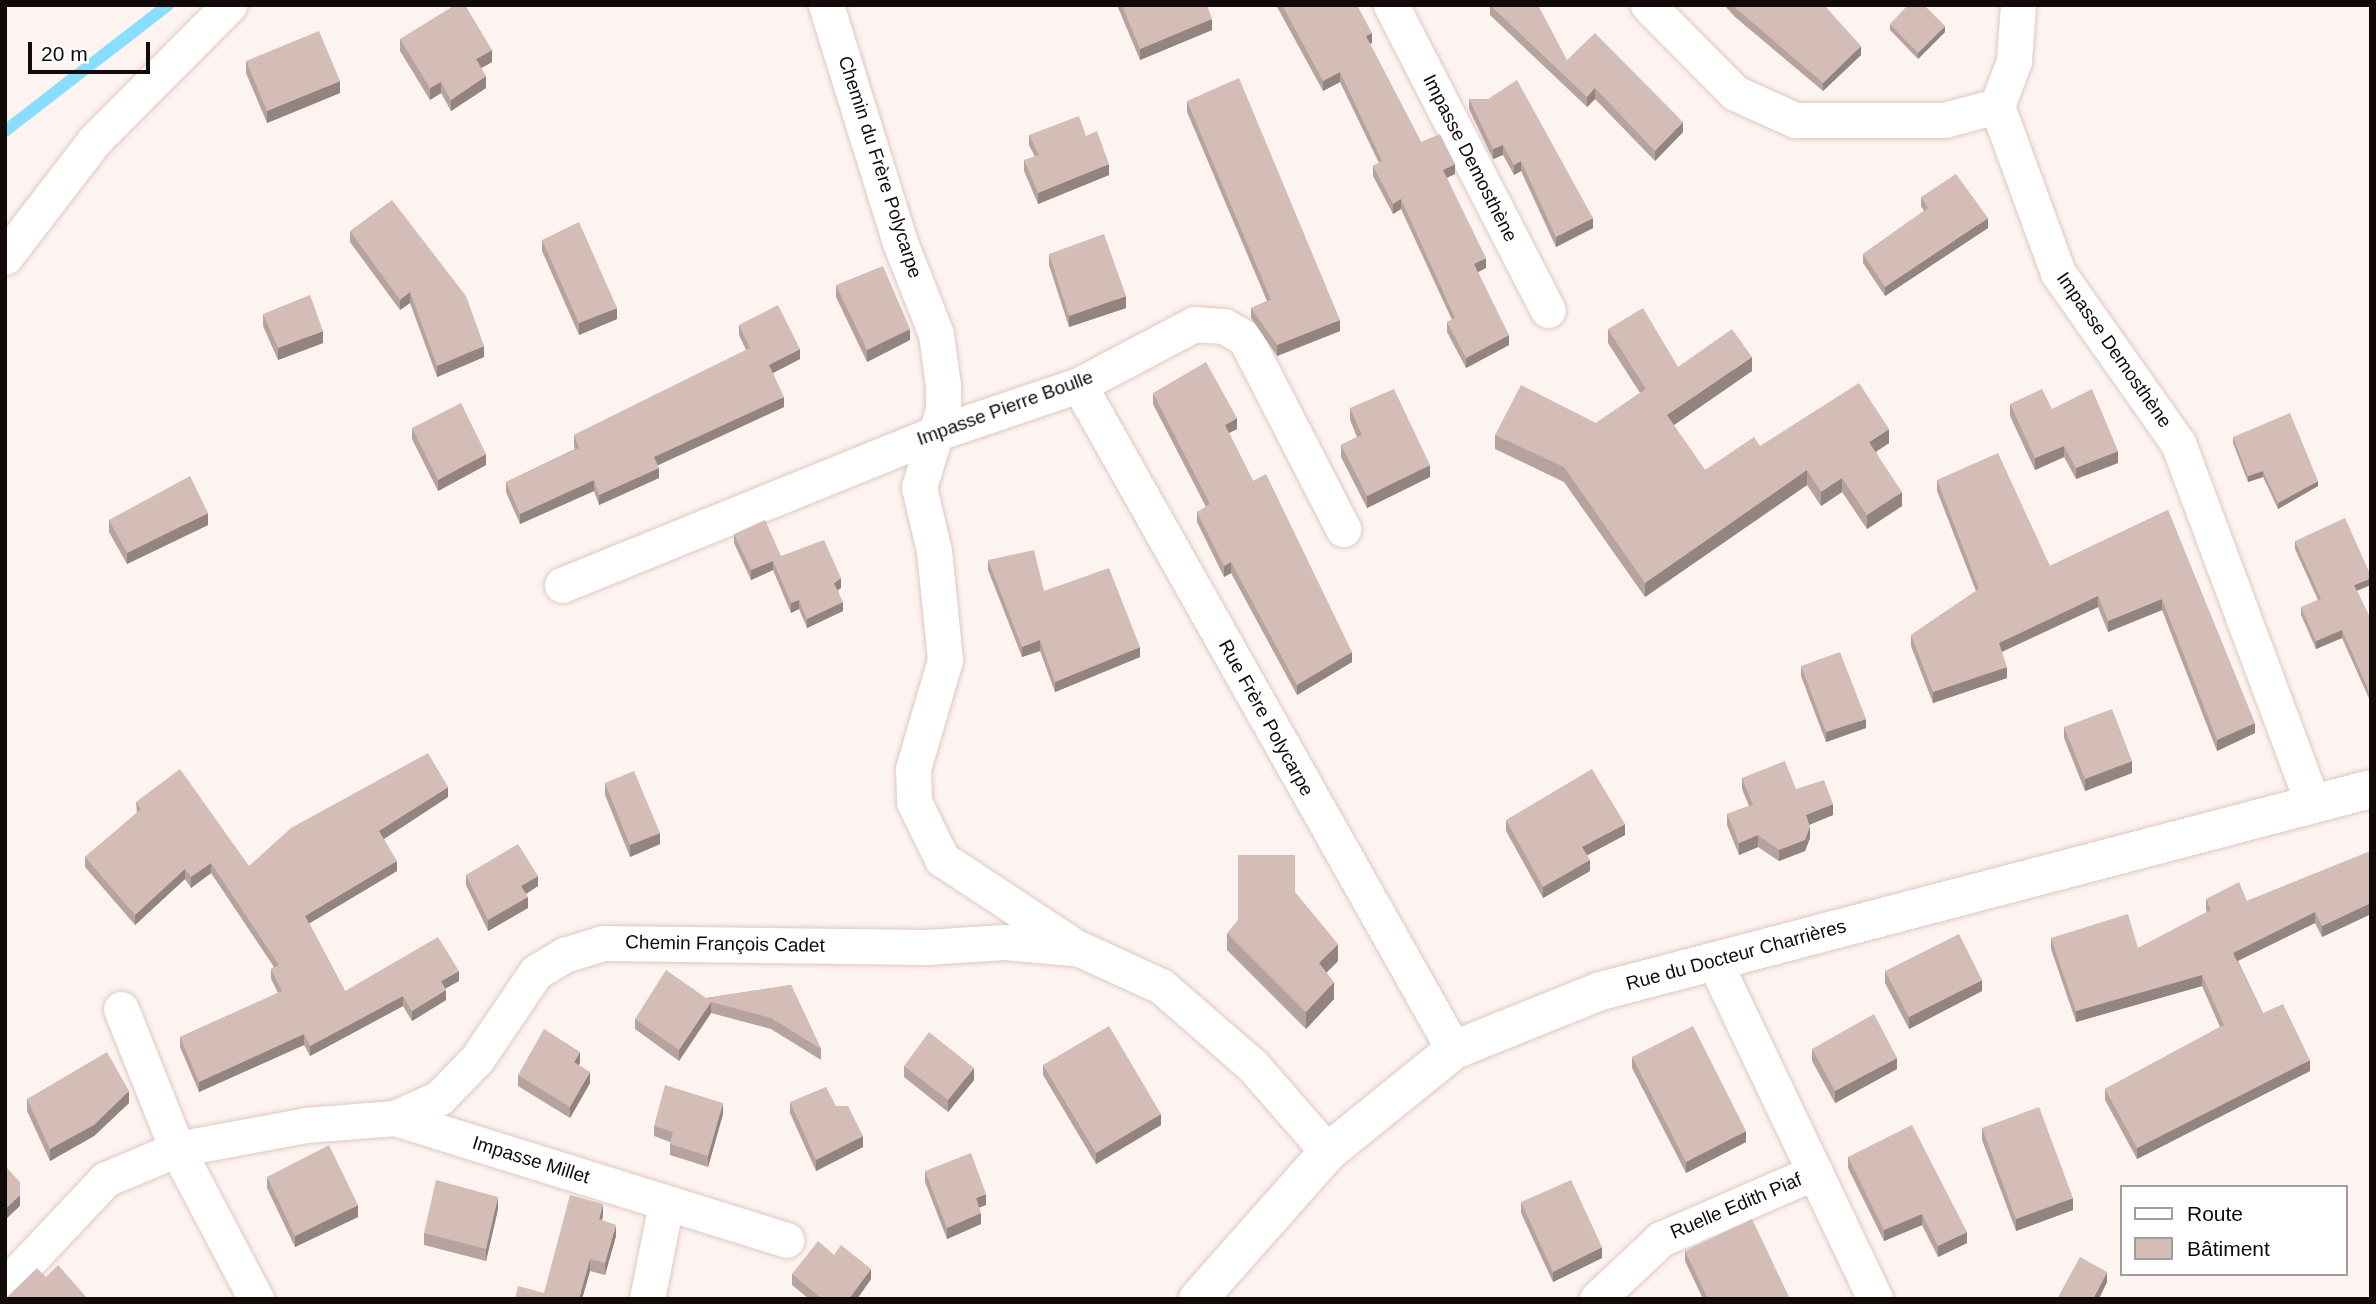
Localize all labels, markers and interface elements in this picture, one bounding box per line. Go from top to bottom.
scale bar [32,28,154,72]
text: 20 m [41,42,88,65]
street label: Chemin du Frère Polycarpe [833,53,927,281]
street label: Impasse Demosthène [1418,70,1522,246]
street label: Impasse Demosthène [2052,268,2176,432]
street label: Impasse Pierre Boulle [914,366,1096,450]
street label: Rue Frère Polycarpe [1214,636,1318,800]
street label: Rue du Docteur Charrières [1623,915,1849,995]
street label: Chemin François Cadet [625,931,825,957]
street label: Impasse Millet [470,1131,592,1189]
street label: Ruelle Edith Piaf [1667,1168,1805,1244]
legend [2120,1185,2348,1276]
text: Route [2187,1202,2243,1225]
text: Bâtiment [2187,1237,2270,1260]

